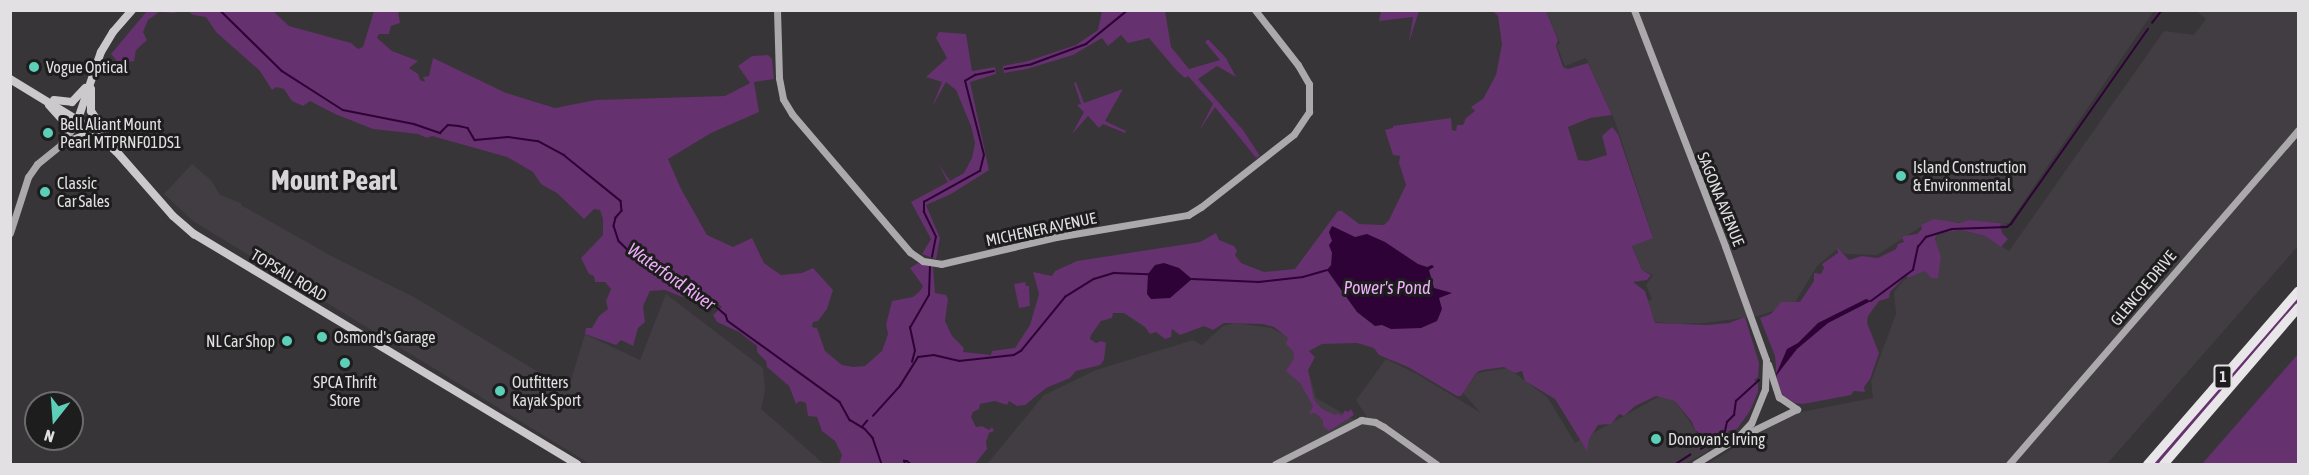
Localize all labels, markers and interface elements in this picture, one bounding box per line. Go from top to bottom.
place label: Vogue Optical [46,57,128,77]
marker: Vogue Optical [27,60,41,74]
place label: Bell Aliant Mount Pearl MTPRNF01DS1 [60,114,181,152]
marker: Bell Aliant Mount Pearl MTPRNF01DS1 [41,126,55,140]
street label: SAGONA AVENUE [1693,149,1749,249]
place label: Island Construction & Environmental [1913,157,2027,195]
district label: Mount Pearl [271,163,397,197]
marker: Island Construction & Environmental [1894,169,1908,183]
place label: Classic Car Sales [57,173,110,211]
marker: Classic Car Sales [38,185,52,199]
street label: MICHENER AVENUE [984,208,1098,250]
water label: Waterford River [623,239,719,315]
street label: TOPSAIL ROAD [248,245,330,305]
street label: GLENCOE DRIVE [2106,247,2180,329]
water label: Power's Pond [1343,277,1431,299]
place label: Osmond's Garage [334,327,435,347]
marker: Osmond's Garage [315,330,329,344]
place label: NL Car Shop [206,331,275,351]
marker: NL Car Shop [280,334,294,348]
marker: SPCA Thrift Store [338,356,352,370]
road number: 1 [2212,365,2234,389]
place label: SPCA Thrift Store [313,372,377,410]
place label: Outfitters Kayak Sport [512,372,581,410]
marker: Outfitters Kayak Sport [493,384,507,398]
north arrow [24,391,84,451]
text: N [42,426,56,446]
place label: Donovan's Irving [1668,429,1765,449]
marker: Donovan's Irving [1649,432,1663,446]

